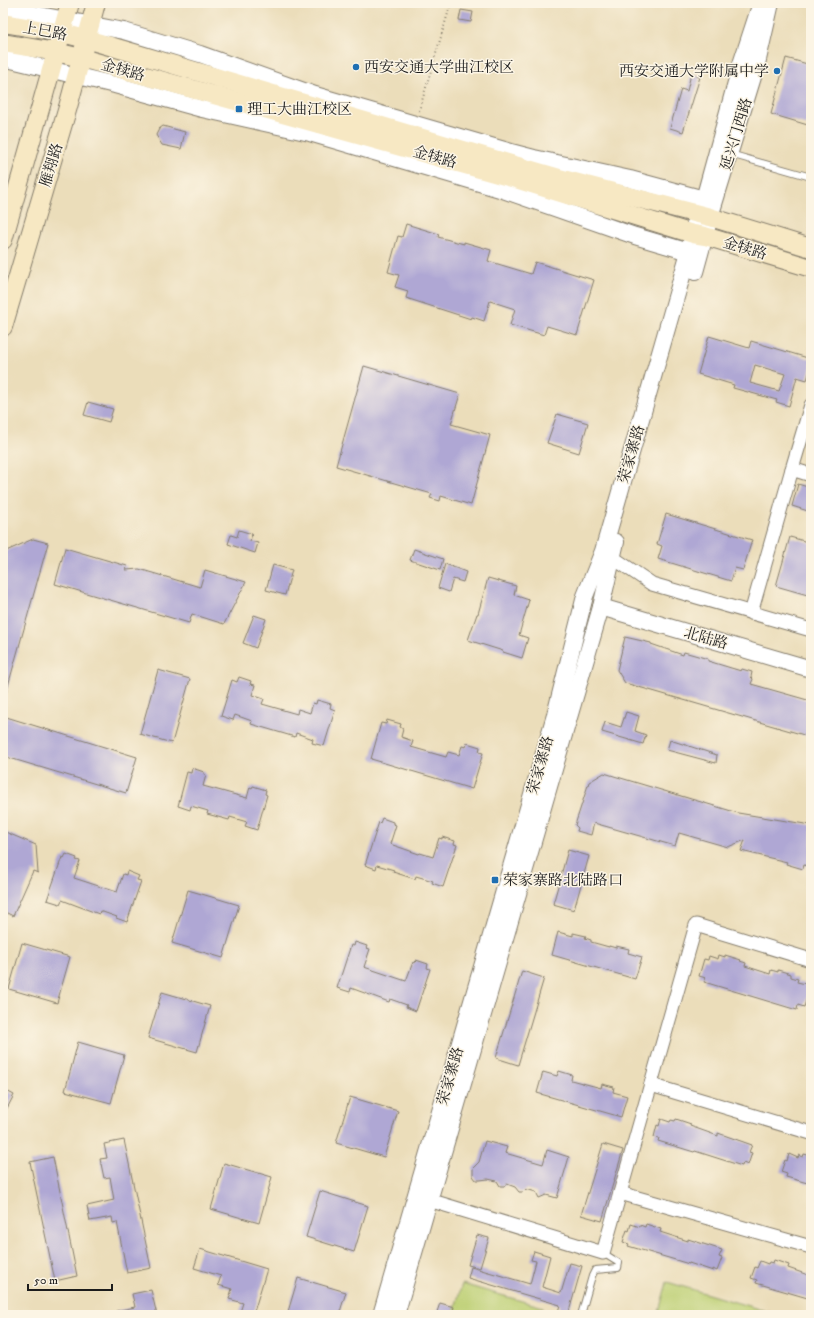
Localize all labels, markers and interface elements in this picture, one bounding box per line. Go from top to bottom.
street label: 上巳路 [21,18,69,45]
street label: 金犊路 [99,55,147,86]
place label: 西安交通大学曲江校区 [364,58,514,77]
marker: 西安交通大学曲江校区 [351,62,361,72]
place label: 西安交通大学附属中学 [619,62,769,81]
marker: 西安交通大学附属中学 [772,66,782,76]
street label: 延兴门西路 [716,95,757,173]
place label: 理工大曲江校区 [247,100,352,119]
marker: 理工大曲江校区 [234,104,244,114]
street label: 雁翔路 [36,141,67,189]
street label: 金犊路 [411,142,459,173]
street label: 金犊路 [721,233,769,264]
street label: 荣家寨路 [614,423,649,486]
street label: 北陆路 [682,623,730,654]
street label: 荣家寨路 [523,734,558,797]
place label: 荣家寨路北陆路口 [503,871,623,890]
marker: 荣家寨路北陆路口 [490,875,500,885]
street label: 荣家寨路 [433,1045,468,1108]
scale bar [28,1266,112,1292]
text: 50 m [34,1273,58,1288]

